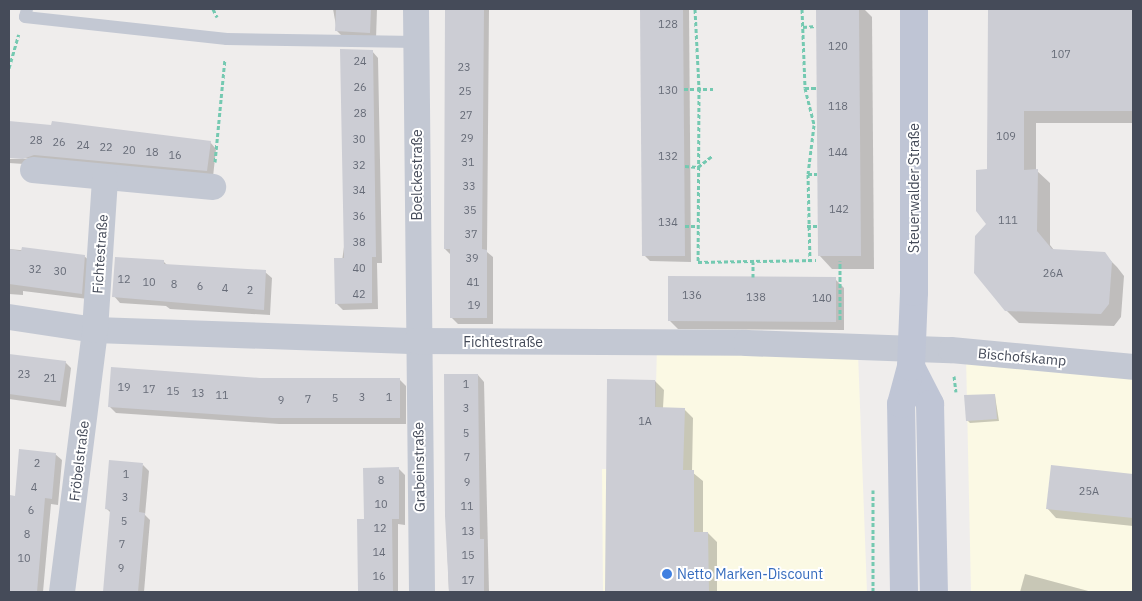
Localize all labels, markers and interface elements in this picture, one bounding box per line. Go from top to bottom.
house number: 128 [658,17,678,31]
house number: 120 [828,39,848,53]
house number: 107 [1051,47,1071,61]
house number: 24 [353,54,367,68]
house number: 23 [457,60,471,74]
house number: 26 [353,80,367,94]
house number: 130 [658,83,678,97]
house number: 25 [458,84,472,98]
house number: 118 [828,99,848,113]
house number: 28 [353,106,367,120]
house number: 27 [459,108,473,122]
street label: Steuerwalder Straße [906,123,922,253]
street label: Boelckestraße [409,129,425,221]
house number: 109 [996,129,1016,143]
house number: 29 [460,131,474,145]
house number: 30 [352,132,366,146]
house number: 28 [29,133,43,147]
house number: 26 [52,135,66,149]
house number: 24 [76,138,90,152]
house number: 22 [99,140,113,154]
house number: 20 [122,143,136,157]
house number: 18 [145,145,159,159]
house number: 144 [828,145,848,159]
house number: 16 [168,148,182,162]
house number: 132 [658,149,678,163]
house number: 31 [461,155,475,169]
house number: 32 [352,158,366,172]
house number: 33 [462,179,476,193]
house number: 34 [352,183,366,197]
house number: 142 [829,202,849,216]
house number: 35 [463,203,477,217]
house number: 36 [352,209,366,223]
house number: 111 [998,213,1018,227]
street label: Fichtestraße [89,214,111,294]
house number: 134 [658,215,678,229]
house number: 37 [464,227,478,241]
house number: 38 [352,235,366,249]
house number: 39 [465,251,479,265]
house number: 40 [352,261,366,275]
house number: 32 [28,262,42,276]
house number: 30 [53,264,67,278]
house number: 26A [1043,266,1063,280]
house number: 12 [117,272,131,286]
house number: 10 [142,275,156,289]
house number: 41 [466,275,480,289]
house number: 8 [171,277,177,291]
house number: 6 [197,279,203,293]
house number: 4 [222,281,228,295]
house number: 2 [247,283,253,297]
house number: 42 [352,287,366,301]
house number: 136 [682,288,702,302]
house number: 138 [746,290,766,304]
house number: 140 [812,291,832,305]
house number: 19 [467,298,481,312]
street label: Fichtestraße [463,334,543,350]
street label: Bischofskamp [977,345,1067,369]
house number: 23 [17,367,31,381]
house number: 21 [43,371,57,385]
house number: 1 [463,377,469,391]
house number: 19 [117,380,131,394]
house number: 17 [142,382,156,396]
house number: 15 [166,384,180,398]
house number: 13 [191,386,205,400]
house number: 11 [215,388,229,402]
house number: 3 [359,390,365,404]
house number: 1 [386,390,392,404]
house number: 5 [332,391,338,405]
house number: 7 [305,392,311,406]
house number: 9 [278,393,284,407]
house number: 3 [463,401,469,415]
house number: 1A [638,414,652,428]
street label: Fröbelstraße [66,420,92,502]
street label: Grabeinstraße [410,422,428,512]
house number: 5 [463,426,469,440]
house number: 7 [464,450,470,464]
house number: 2 [34,456,40,470]
house number: 1 [123,467,129,481]
house number: 8 [378,473,384,487]
house number: 9 [464,475,470,489]
house number: 4 [31,480,37,494]
house number: 25A [1079,484,1099,498]
house number: 3 [122,490,128,504]
house number: 10 [374,497,388,511]
house number: 11 [460,499,474,513]
house number: 6 [28,503,34,517]
house number: 5 [121,514,127,528]
house number: 12 [373,521,387,535]
house number: 13 [461,524,475,538]
house number: 8 [24,527,30,541]
house number: 7 [119,537,125,551]
house number: 14 [372,545,386,559]
house number: 15 [461,548,475,562]
house number: 10 [17,551,31,565]
house number: 9 [118,561,124,575]
place label: Netto Marken-Discount [677,566,823,582]
marker: Netto Marken-Discount [661,568,673,580]
house number: 16 [372,569,386,583]
house number: 17 [461,573,475,587]

